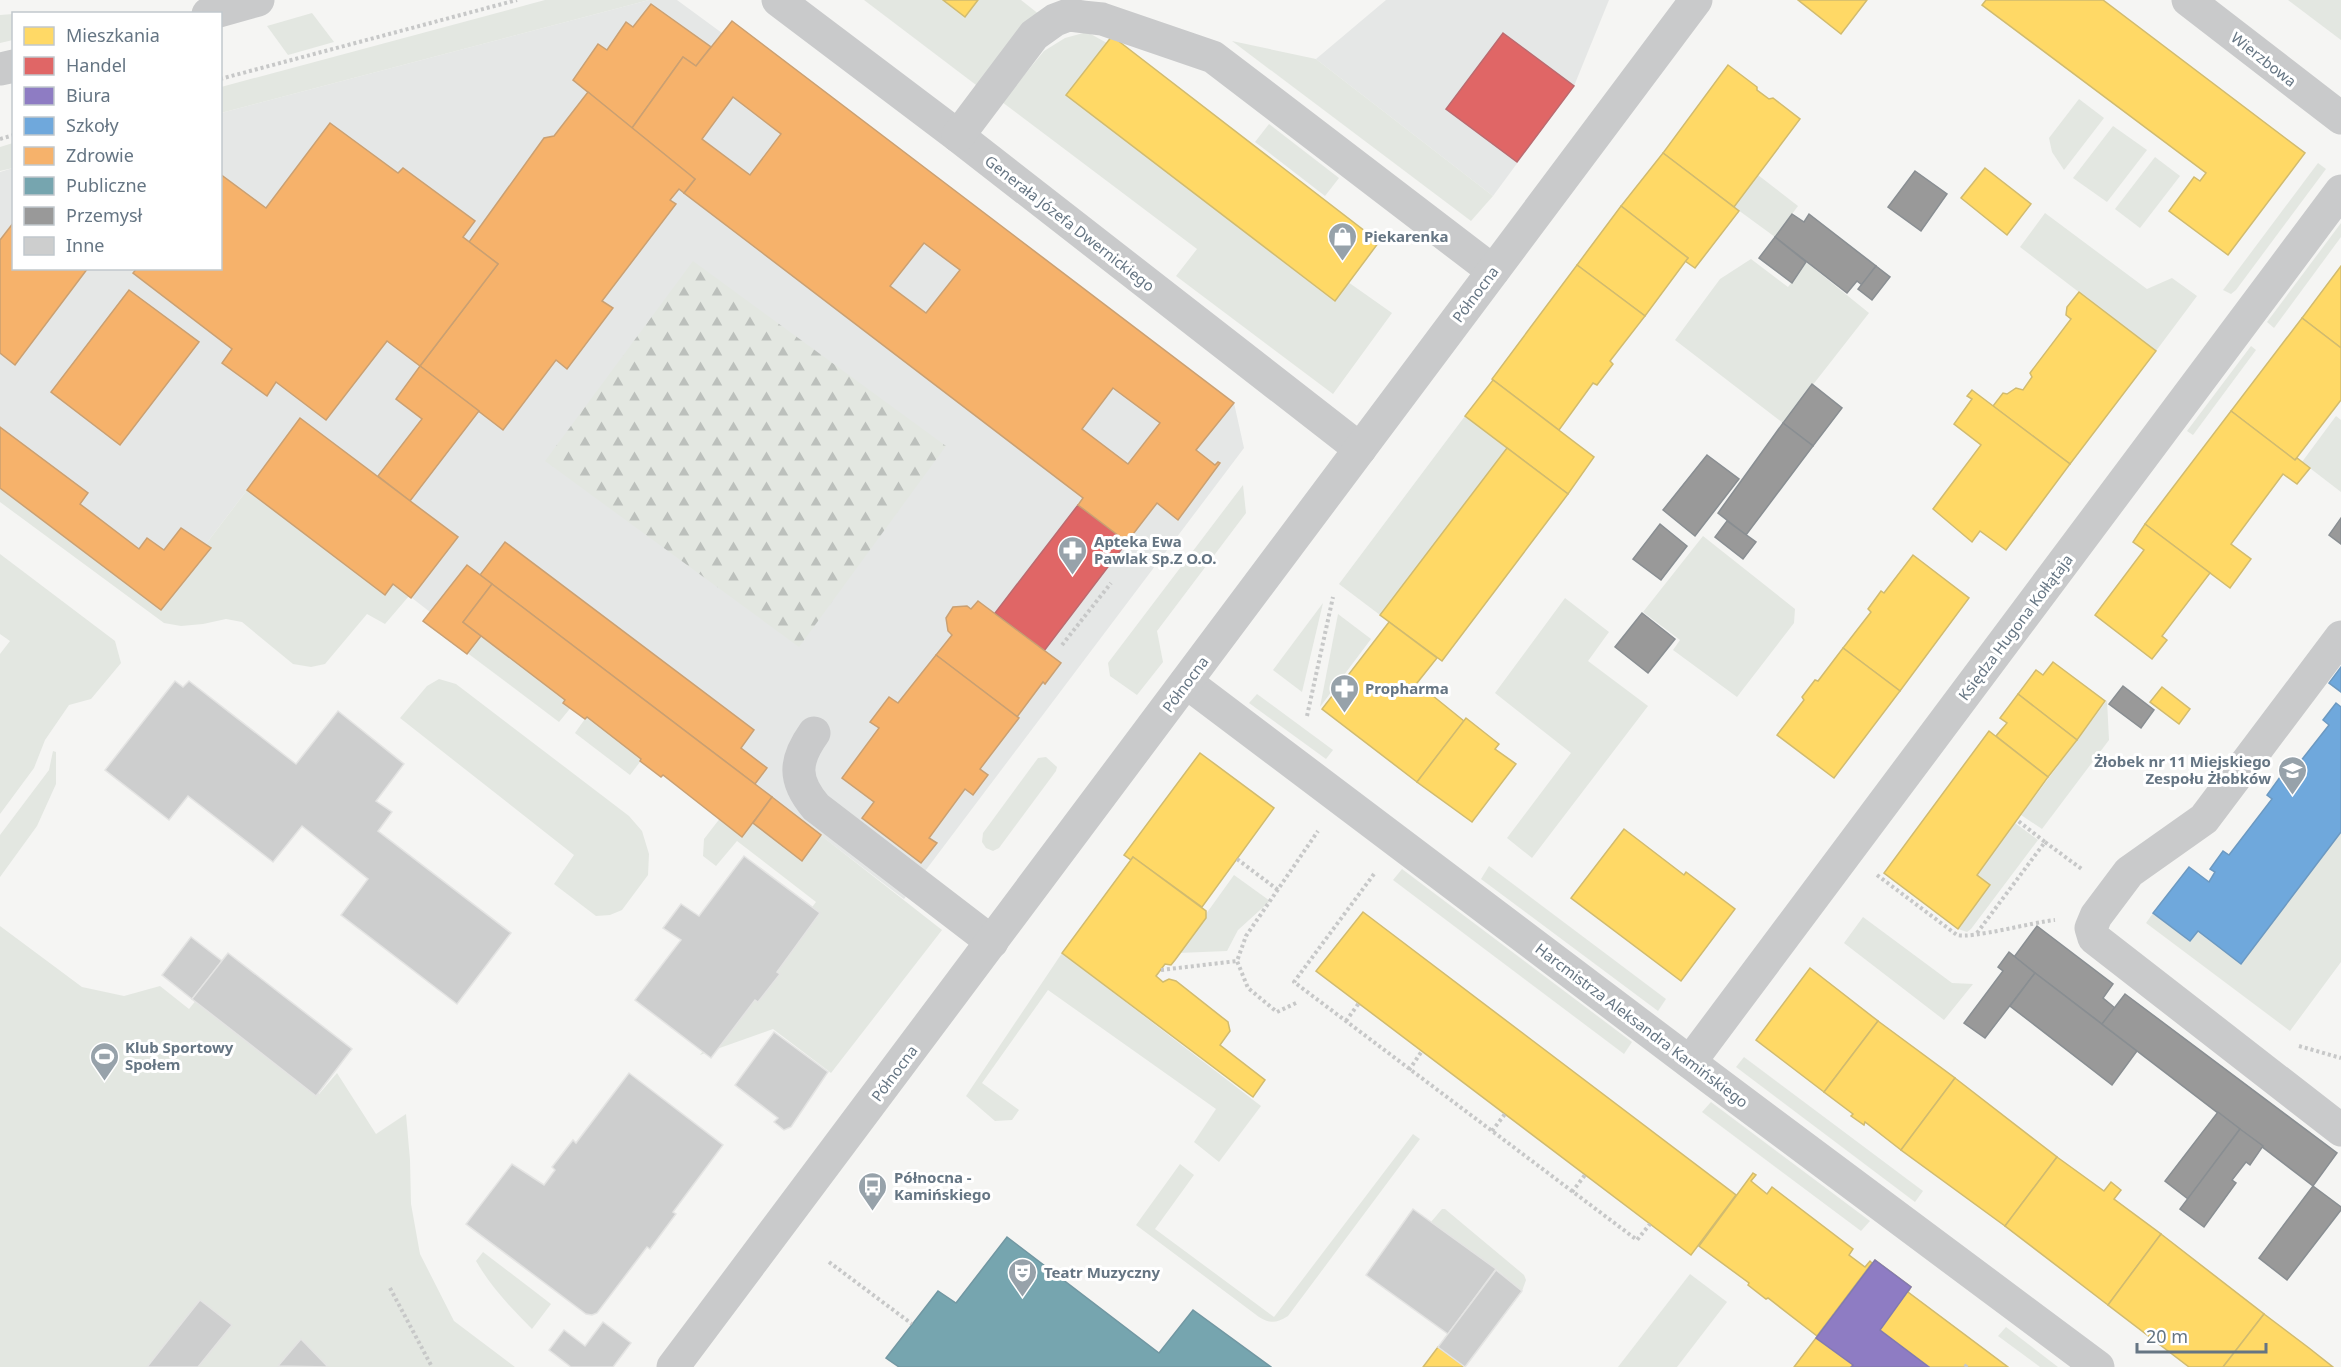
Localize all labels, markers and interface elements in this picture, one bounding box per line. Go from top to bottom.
legend [12,12,222,270]
text: Mieszkania [66,23,160,47]
street label: Wierzbowa [2227,27,2301,91]
text: Handel [66,53,126,77]
text: Biura [66,83,111,107]
text: Szkoły [66,113,119,137]
text: Zdrowie [66,143,134,167]
street label: Generała Józefa Dwernickiego [981,150,1159,296]
text: Publiczne [66,173,147,197]
text: Przemysł [66,203,143,227]
shop icon: Piekarenka [1327,220,1359,262]
place label: Piekarenka [1364,226,1448,246]
text: Inne [66,233,105,257]
street label: Północna [1447,262,1503,326]
place label: Apteka Ewa Pawlak Sp.Z O.O. [1094,531,1217,568]
pharmacy icon: Apteka Ewa Pawlak Sp.Z O.O. [1057,534,1089,576]
street label: Księdza Hugona Kołłątaja [1953,550,2077,704]
street label: Północna [1157,652,1213,716]
pharmacy icon: Propharma [1328,672,1360,714]
place label: Propharma [1365,678,1449,698]
place label: Żłobek nr 11 Miejskiego Zespołu Żłobków [2094,751,2271,788]
school or university icon: Żłobek nr 11 Miejskiego Zespołu Żłobków [2276,754,2308,796]
street label: Harcmistrza Aleksandra Kamińskiego [1532,938,1752,1112]
place label: Klub Sportowy Społem [125,1037,234,1074]
sports icon: Klub Sportowy Społem [88,1040,120,1082]
street label: Północna [866,1041,922,1105]
place label: Północna - Kamińskiego [894,1167,991,1204]
bus stop icon: Północna - Kamińskiego [857,1170,889,1212]
theatre icon: Teatr Muzyczny [1007,1256,1039,1298]
place label: Teatr Muzyczny [1044,1262,1160,1282]
scale bar [2137,1316,2266,1354]
text: 20 m [2146,1324,2188,1348]

